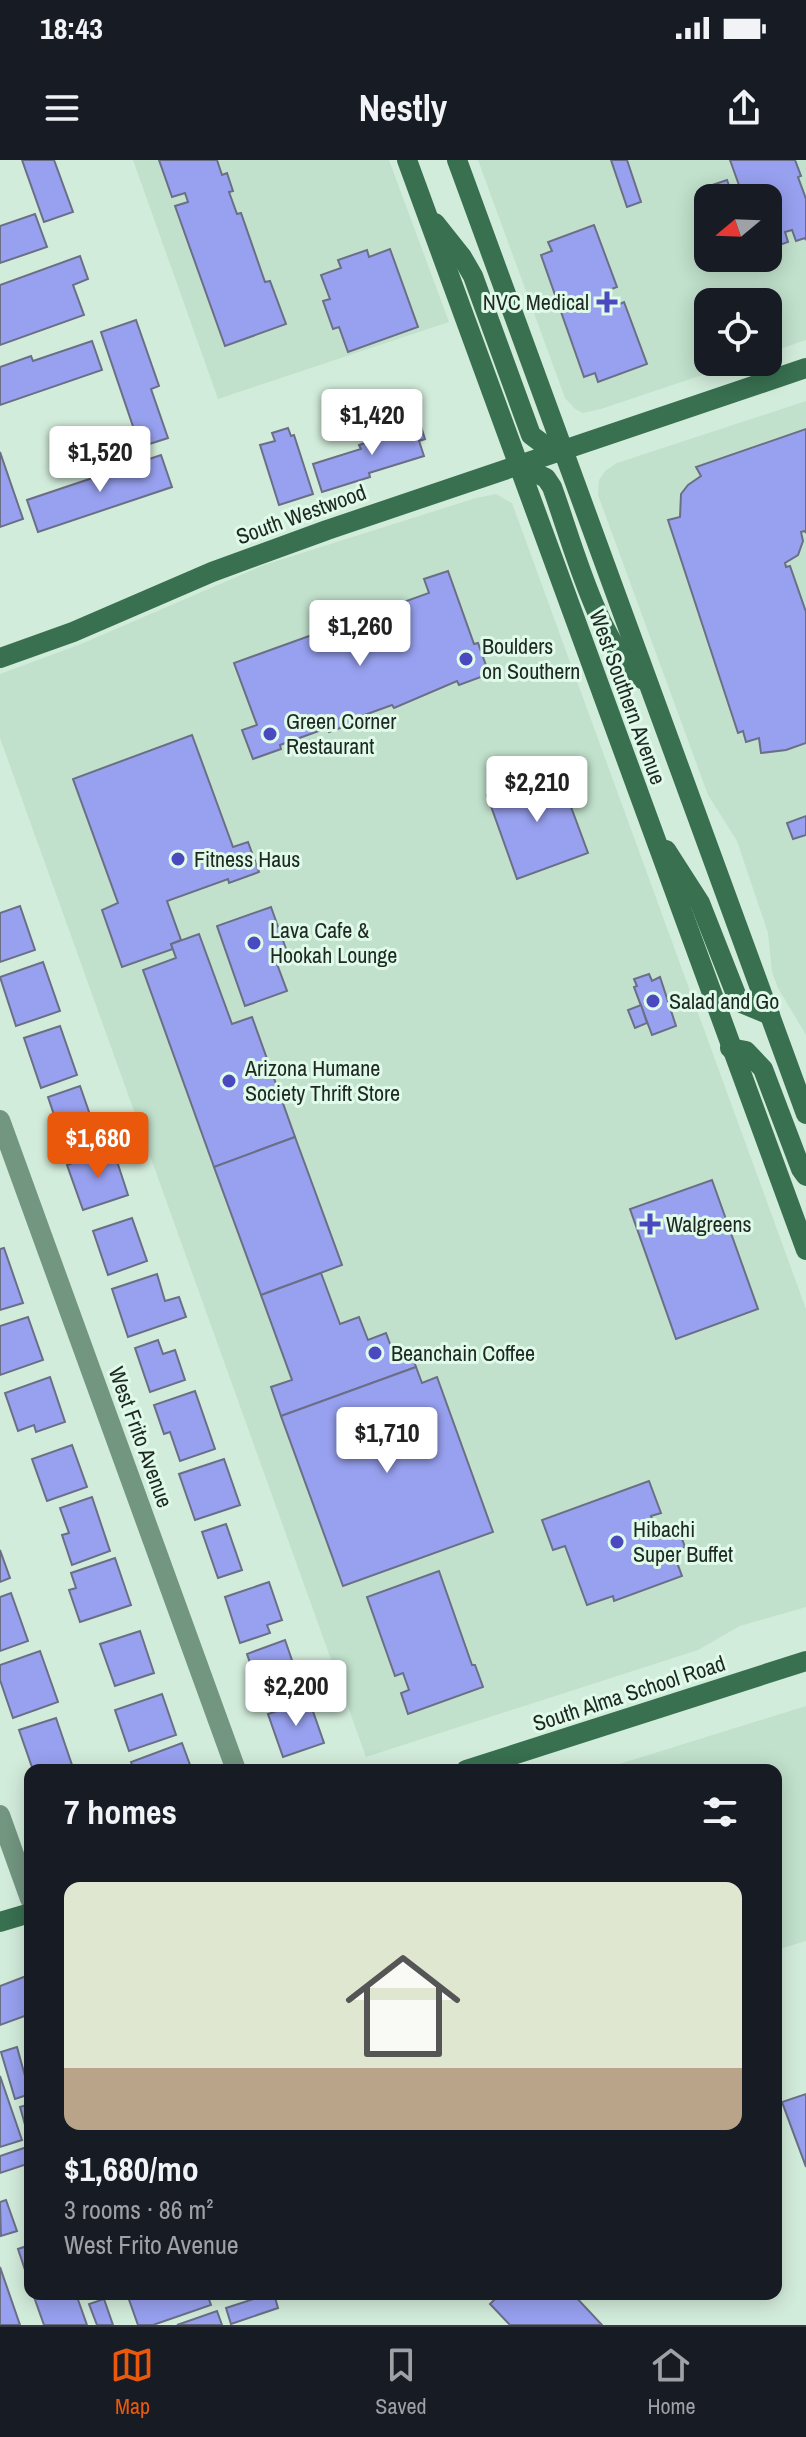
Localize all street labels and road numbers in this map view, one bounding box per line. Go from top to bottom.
street label: South Westwood [232,477,370,551]
street label: West Southern Avenue [582,605,674,789]
street label: West Frito Avenue [102,1362,180,1512]
street label: South Alma School Road [529,1648,729,1738]

